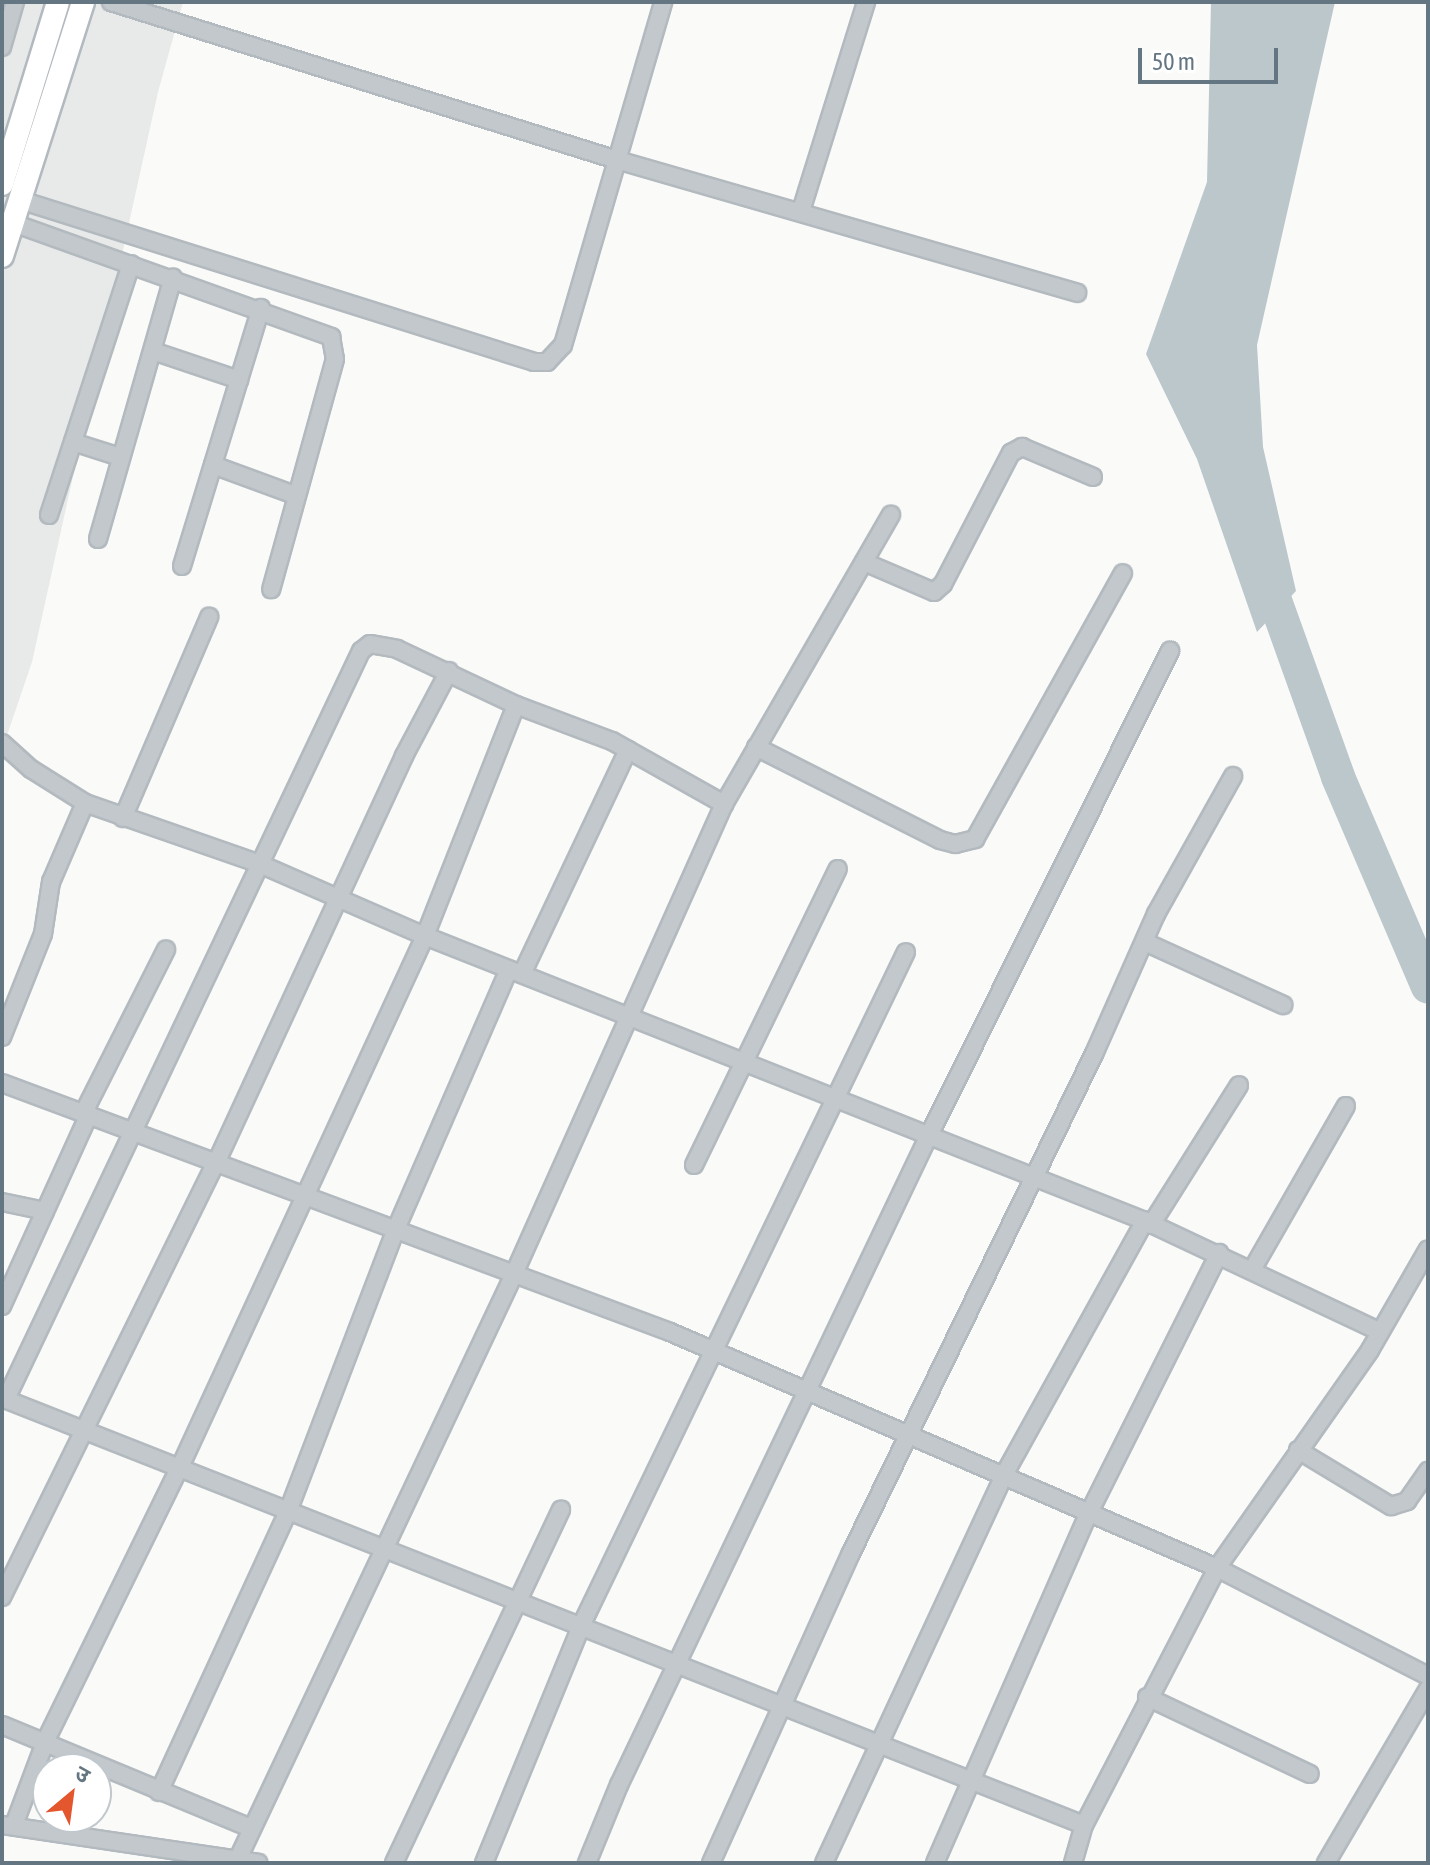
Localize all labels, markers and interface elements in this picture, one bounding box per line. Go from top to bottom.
scale bar [1142,32,1282,82]
text: 50 m [1152,48,1195,75]
north arrow [32,1753,112,1833]
text: उ [71,1759,95,1788]

